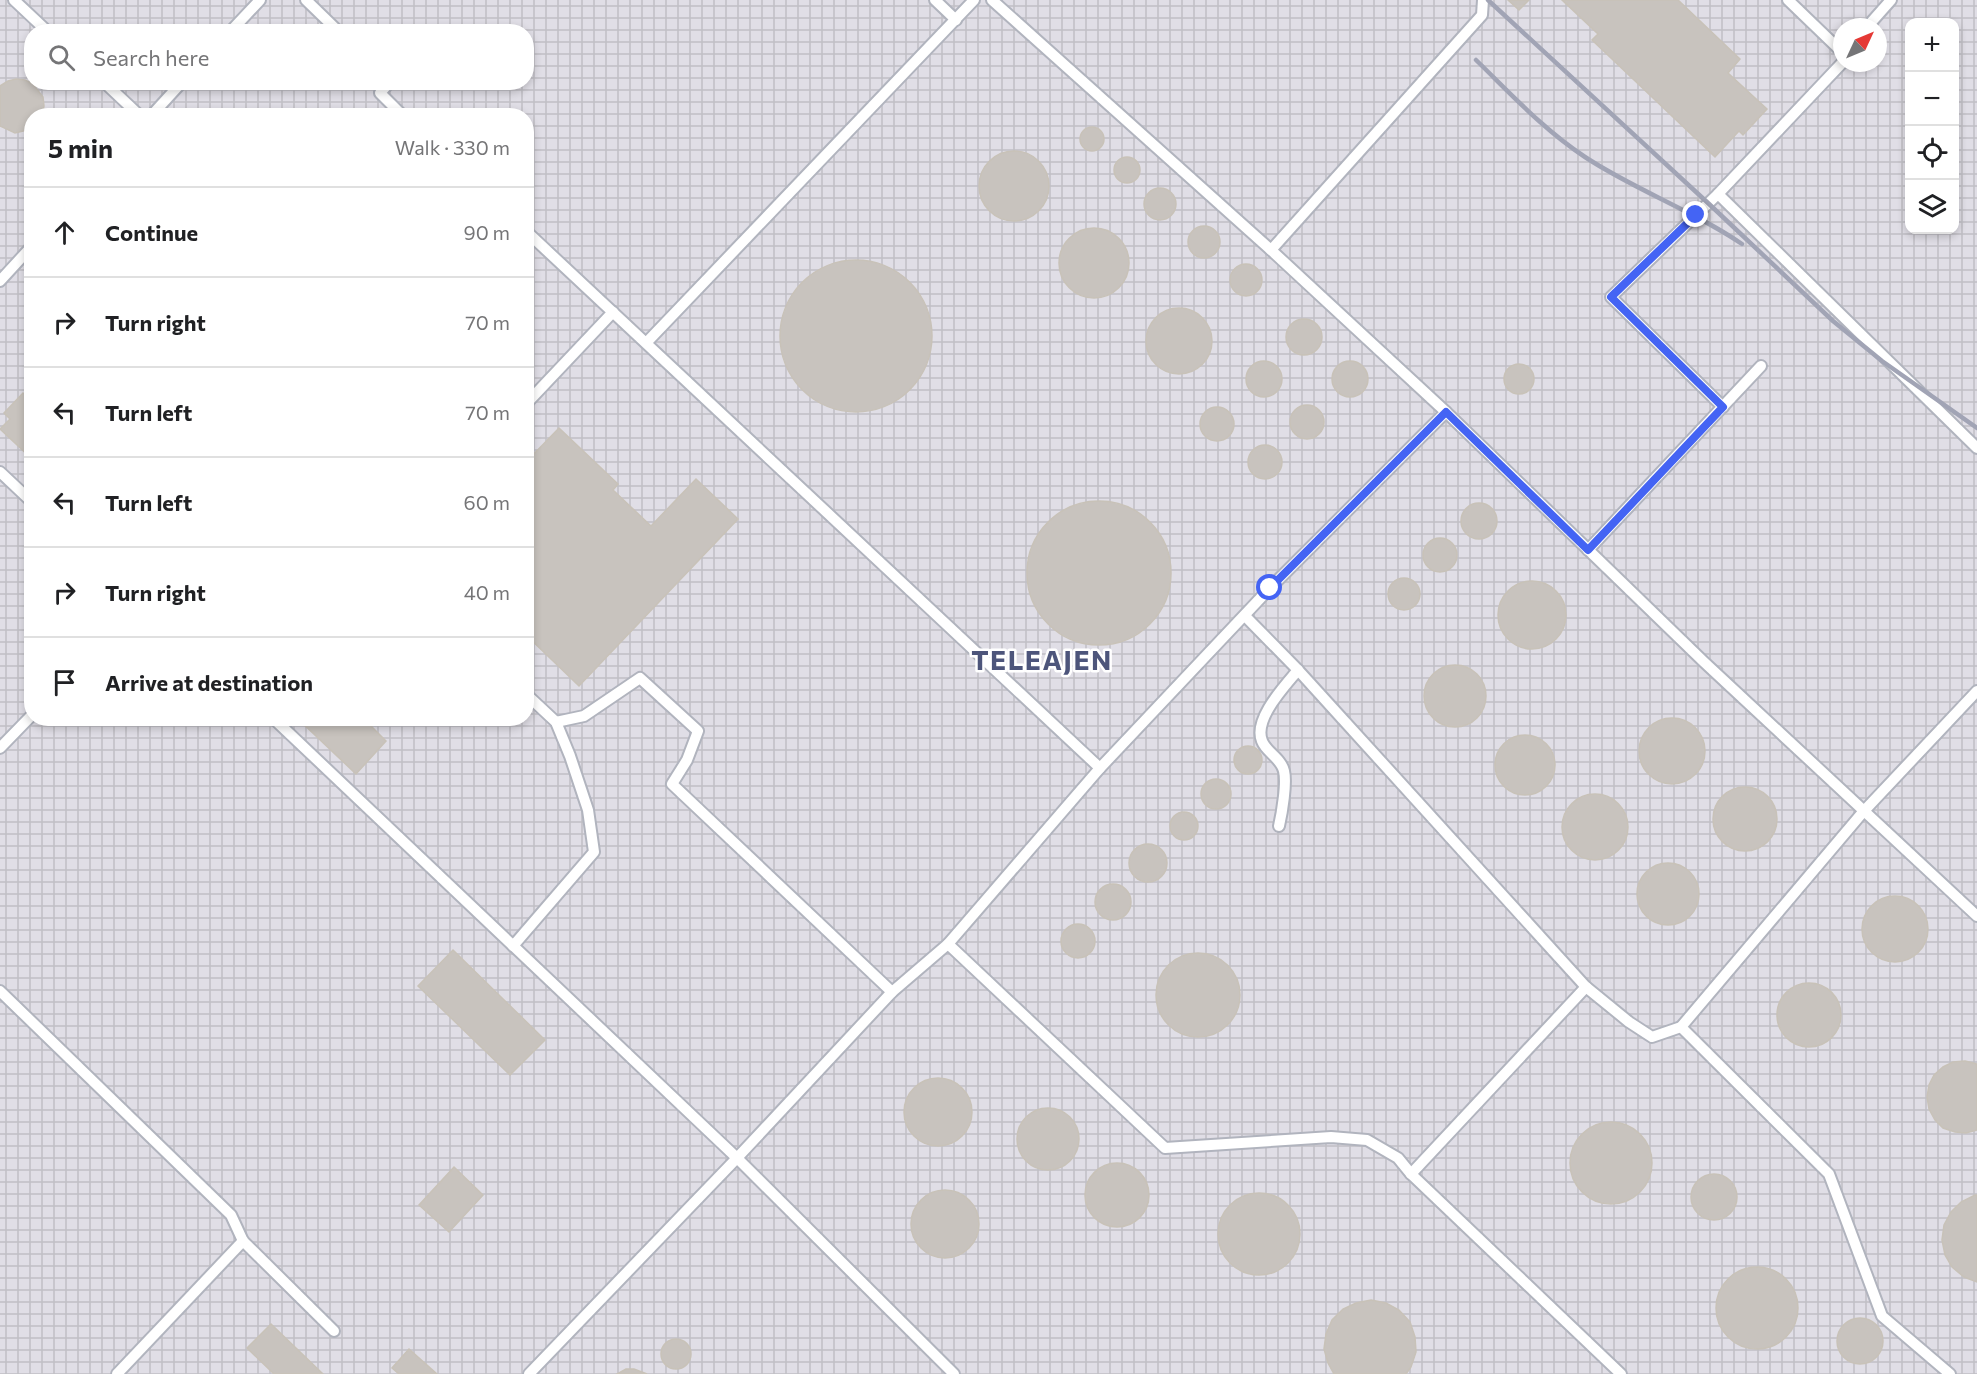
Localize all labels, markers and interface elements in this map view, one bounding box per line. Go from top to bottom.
north arrow [1833,18,1887,72]
map controls [1905,18,1959,234]
button: + [1905,18,1959,72]
search box [24,24,534,90]
icon: search [45,41,78,74]
text: Search here [93,44,209,71]
button: − [1905,72,1959,126]
button: locate [1905,126,1959,180]
text: 5 min [48,132,113,163]
text: Walk · 330 m [395,135,510,159]
button: layers [1905,180,1959,234]
route end [1682,201,1708,227]
icon: ahead [48,216,81,249]
text: Continue [105,219,198,246]
text: 90 m [464,220,510,244]
icon: right [48,306,81,339]
text: Turn right [105,309,206,336]
text: 70 m [465,310,510,334]
icon: left [48,396,81,429]
text: Turn left [105,399,192,426]
text: 70 m [465,400,510,424]
icon: left [48,486,81,519]
text: Turn left [105,489,192,516]
text: 60 m [464,490,510,514]
route start [1256,574,1282,600]
icon: right [48,576,81,609]
text: Turn right [105,579,206,606]
text: 40 m [464,580,510,604]
district label: TELEAJEN [971,643,1113,676]
icon: arrive [48,666,81,699]
text: Arrive at destination [105,669,313,696]

